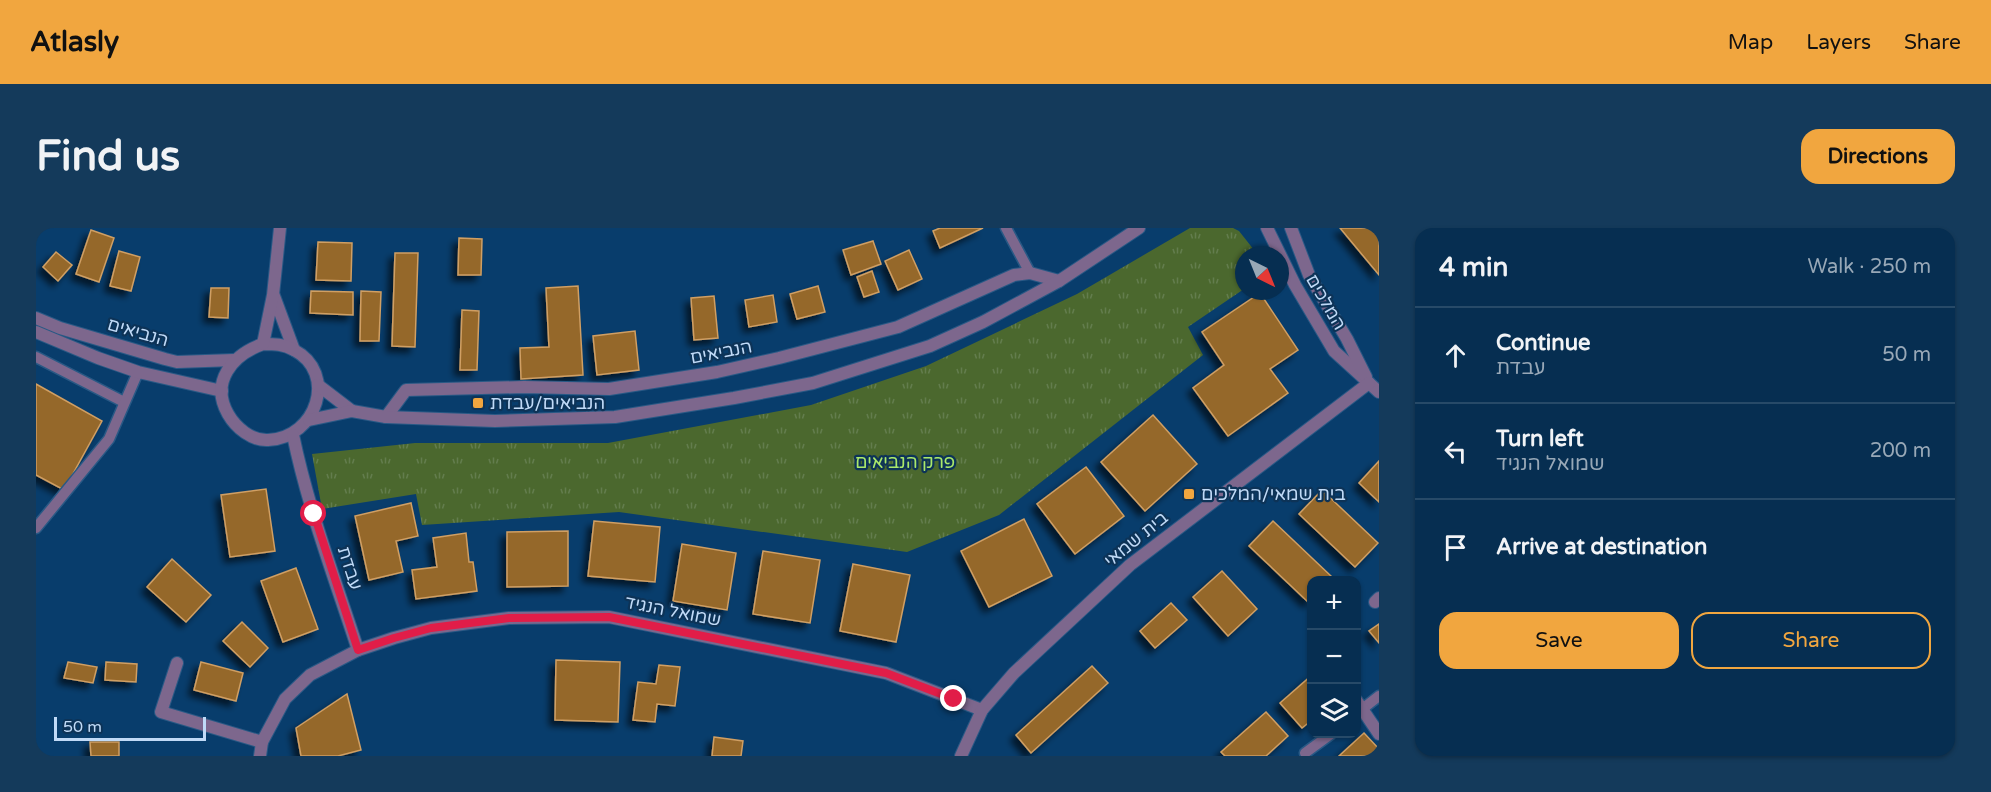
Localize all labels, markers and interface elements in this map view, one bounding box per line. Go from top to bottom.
text: Atlasly [30,25,119,59]
text: Map [1728,30,1773,55]
text: Layers [1806,30,1871,55]
text: Share [1904,30,1961,55]
button: Directions [1801,129,1955,184]
text: Find us [36,131,180,182]
north arrow [1235,246,1289,300]
text: 4 min [1439,252,1508,283]
text: Walk · 250 m [1808,255,1931,279]
street label: המלכים [1301,270,1351,334]
street label: הנביאים [105,313,171,351]
text: Continue [1496,330,1591,356]
street label: הנביאים [688,335,754,369]
icon: ahead [1439,339,1472,372]
text: 50 m [1882,343,1931,367]
text: עבדת [1496,356,1546,380]
place label: הנביאים/עבדת [490,392,605,414]
marker: הנביאים/עבדת [471,396,485,410]
text: Turn left [1496,426,1584,452]
icon: left [1439,435,1472,468]
text: 200 m [1870,439,1931,463]
park label: פרק הנביאים [855,451,955,473]
text: שמואל הנגיד [1496,452,1605,476]
place label: בית שמאי/המלכים [1201,483,1346,505]
marker: בית שמאי/המלכים [1182,487,1196,501]
route start [300,500,326,526]
street label: בית שמאי [1100,506,1173,571]
icon: arrive [1439,531,1472,564]
text: Arrive at destination [1496,534,1707,560]
street label: עבדת [333,543,367,593]
map controls [1307,576,1361,738]
button: + [1307,576,1361,630]
street label: שמואל הנגיד [623,591,723,631]
button: Save [1439,612,1679,669]
button: Share [1691,612,1931,669]
button: − [1307,630,1361,684]
button: layers [1307,684,1361,738]
route end [940,685,966,711]
scale bar [54,714,206,742]
text: 50 m [63,717,102,737]

